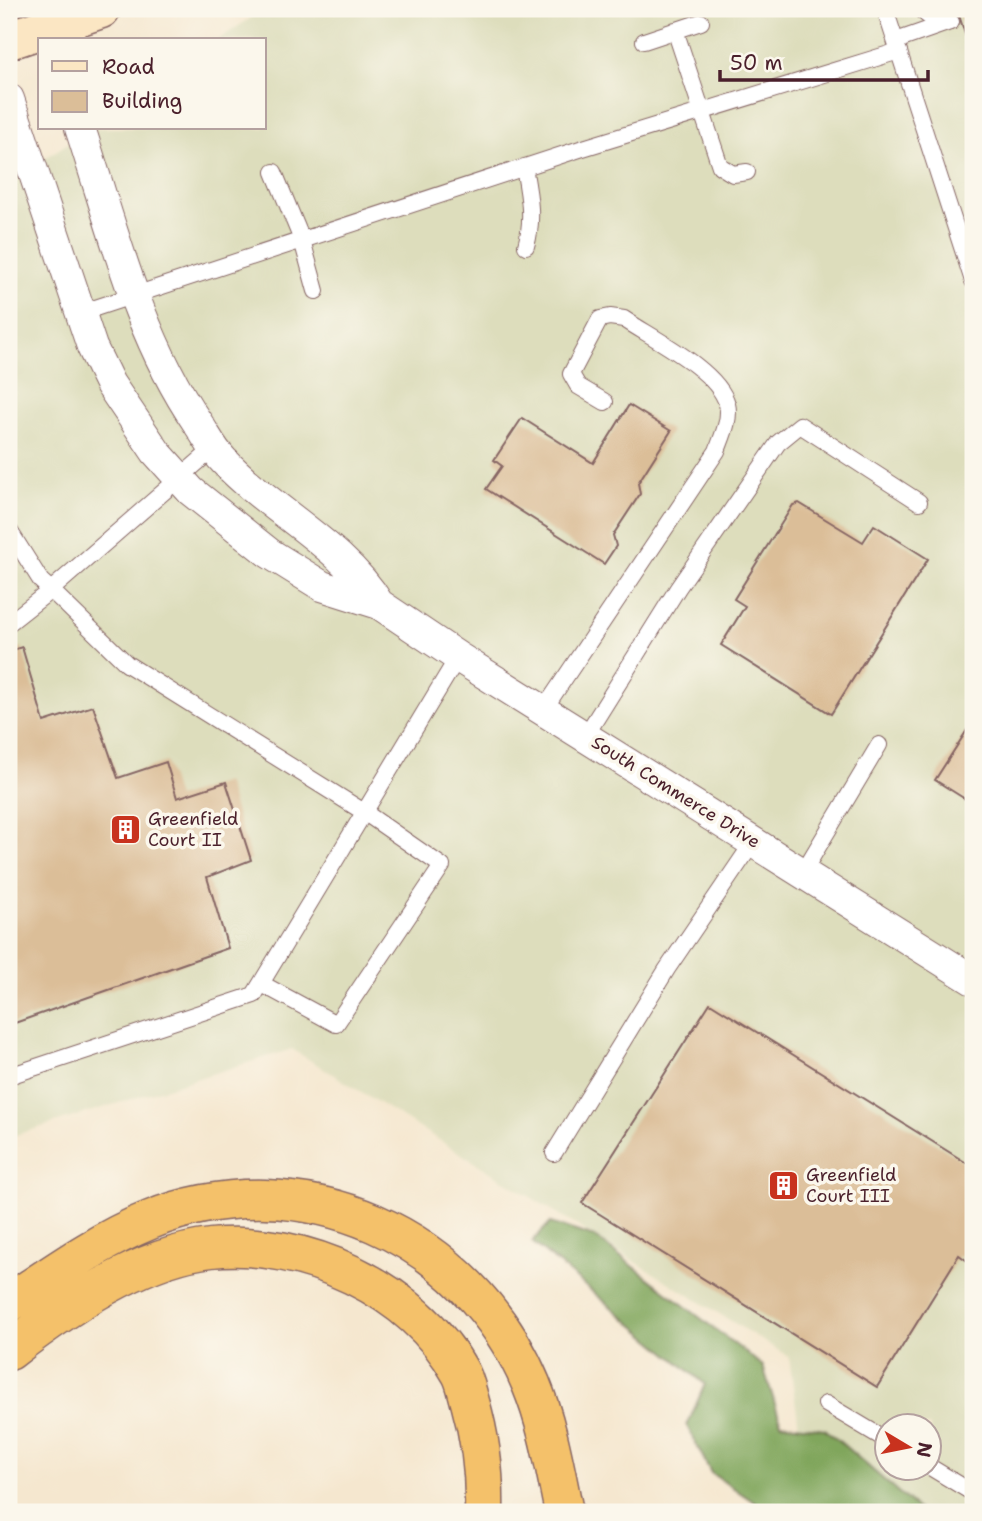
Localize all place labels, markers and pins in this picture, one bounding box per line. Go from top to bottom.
place label: Greenfield Court II [148,807,239,852]
building icon: Greenfield Court II [108,812,142,846]
place label: Greenfield Court III [806,1163,897,1208]
building icon: Greenfield Court III [766,1168,800,1202]

